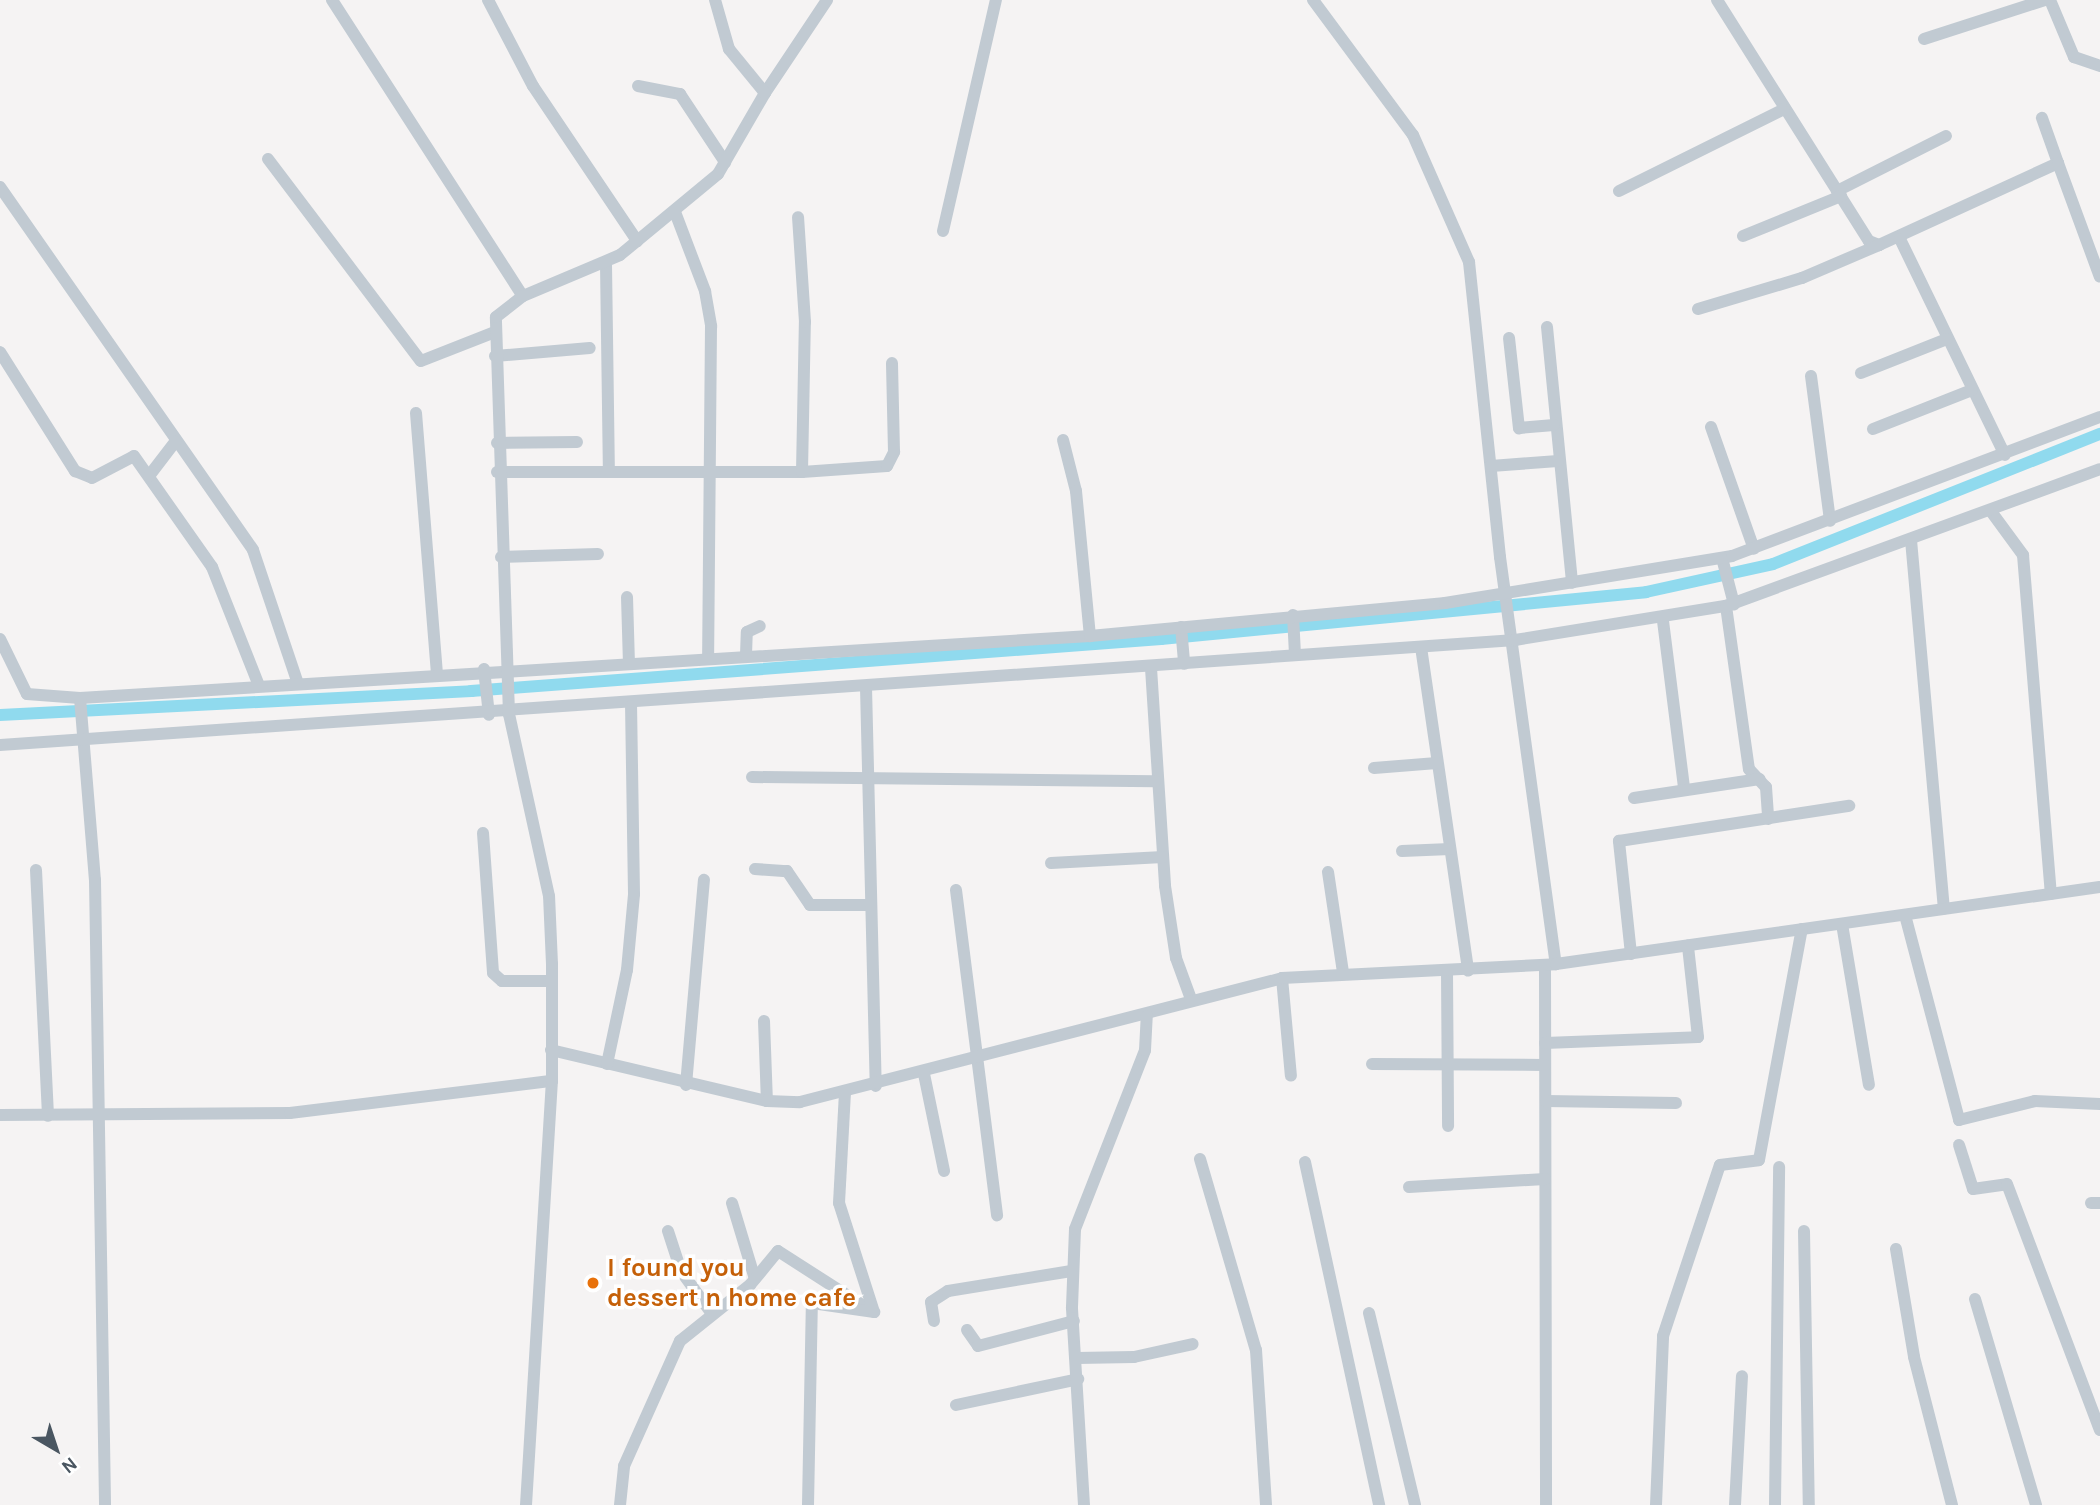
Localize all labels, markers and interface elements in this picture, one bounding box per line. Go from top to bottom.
place label: I found you dessert n home cafe [607,1252,856,1314]
marker: I found you dessert n home cafe [585,1275,601,1291]
north arrow [21,1414,91,1484]
text: N [57,1452,81,1478]

